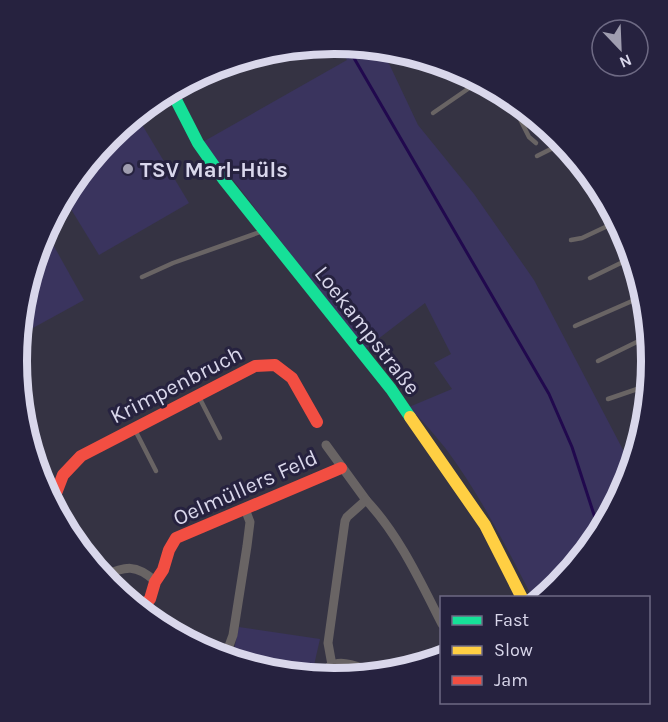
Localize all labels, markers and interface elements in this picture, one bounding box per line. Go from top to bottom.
north arrow [590,18,650,78]
text: N [617,50,635,72]
place label: TSV Marl-Hüls [140,157,288,183]
marker: TSV Marl-Hüls [121,162,135,176]
street label: Loekampstraße [309,261,426,400]
street label: Krimpenbruch [106,340,247,429]
street label: Oelmüllers Feld [169,444,322,531]
legend [440,596,650,704]
text: Fast [494,609,529,631]
text: Slow [494,639,533,661]
text: Jam [494,669,528,691]

